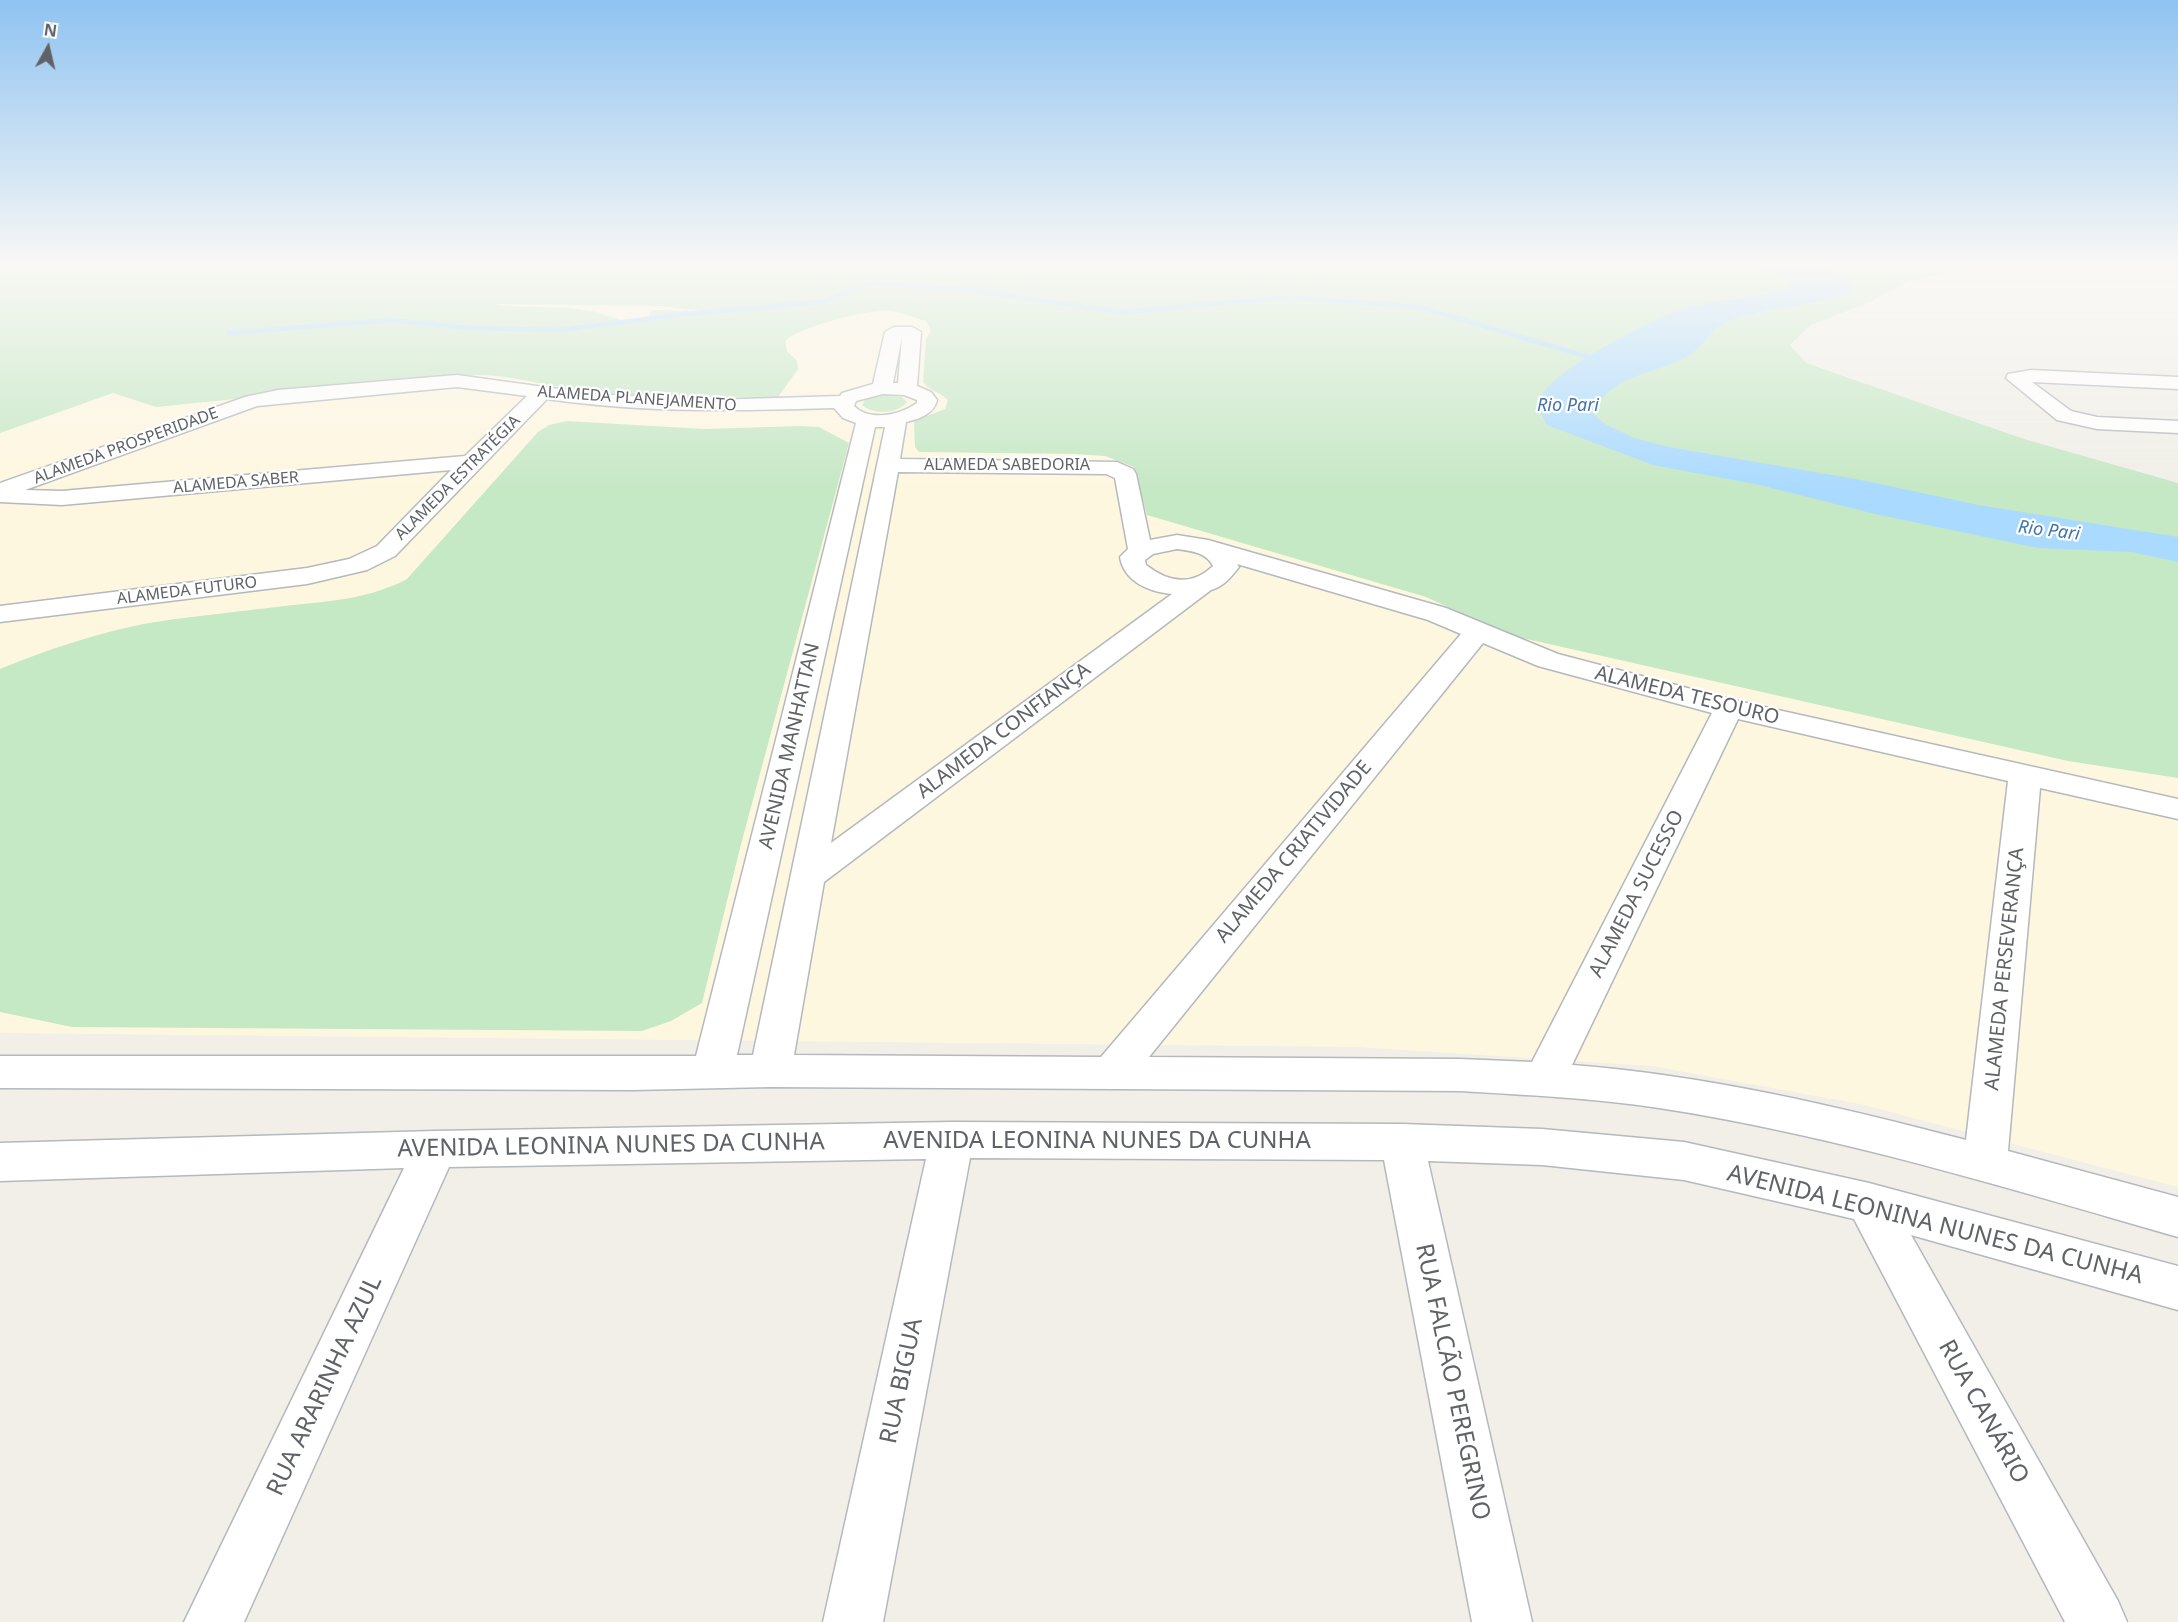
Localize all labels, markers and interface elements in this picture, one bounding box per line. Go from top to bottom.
north arrow [18,18,78,78]
text: N [43,18,58,42]
street label: ALAMEDA PLANEJAMENTO [537,382,737,416]
water label: Rio Pari [1537,395,1599,417]
street label: ALAMEDA PROSPERIDADE [31,404,221,488]
street label: ALAMEDA ESTRATÉGIA [392,412,524,544]
street label: ALAMEDA SABEDORIA [924,455,1090,475]
street label: ALAMEDA SABER [172,468,300,498]
water label: Rio Pari [2017,517,2081,545]
street label: ALAMEDA FUTURO [116,573,258,609]
street label: AVENIDA MANHATTAN [755,641,825,851]
street label: ALAMEDA CONFIANÇA [912,658,1096,804]
street label: ALAMEDA TESOURO [1592,661,1782,731]
street label: ALAMEDA CRIATIVIDADE [1211,756,1377,948]
street label: ALAMEDA SUCESSO [1584,806,1690,982]
street label: ALAMEDA PERSEVERANÇA [1980,846,2030,1092]
street label: AVENIDA LEONINA NUNES DA CUNHA [883,1127,1311,1155]
street label: AVENIDA LEONINA NUNES DA CUNHA [397,1128,825,1164]
street label: AVENIDA LEONINA NUNES DA CUNHA [1724,1159,2146,1291]
street label: RUA FALCÃO PEREGRINO [1409,1241,1495,1523]
street label: RUA ARARINHA AZUL [261,1271,389,1501]
street label: RUA BIGUA [875,1316,929,1446]
street label: RUA CANÁRIO [1932,1335,2034,1489]

